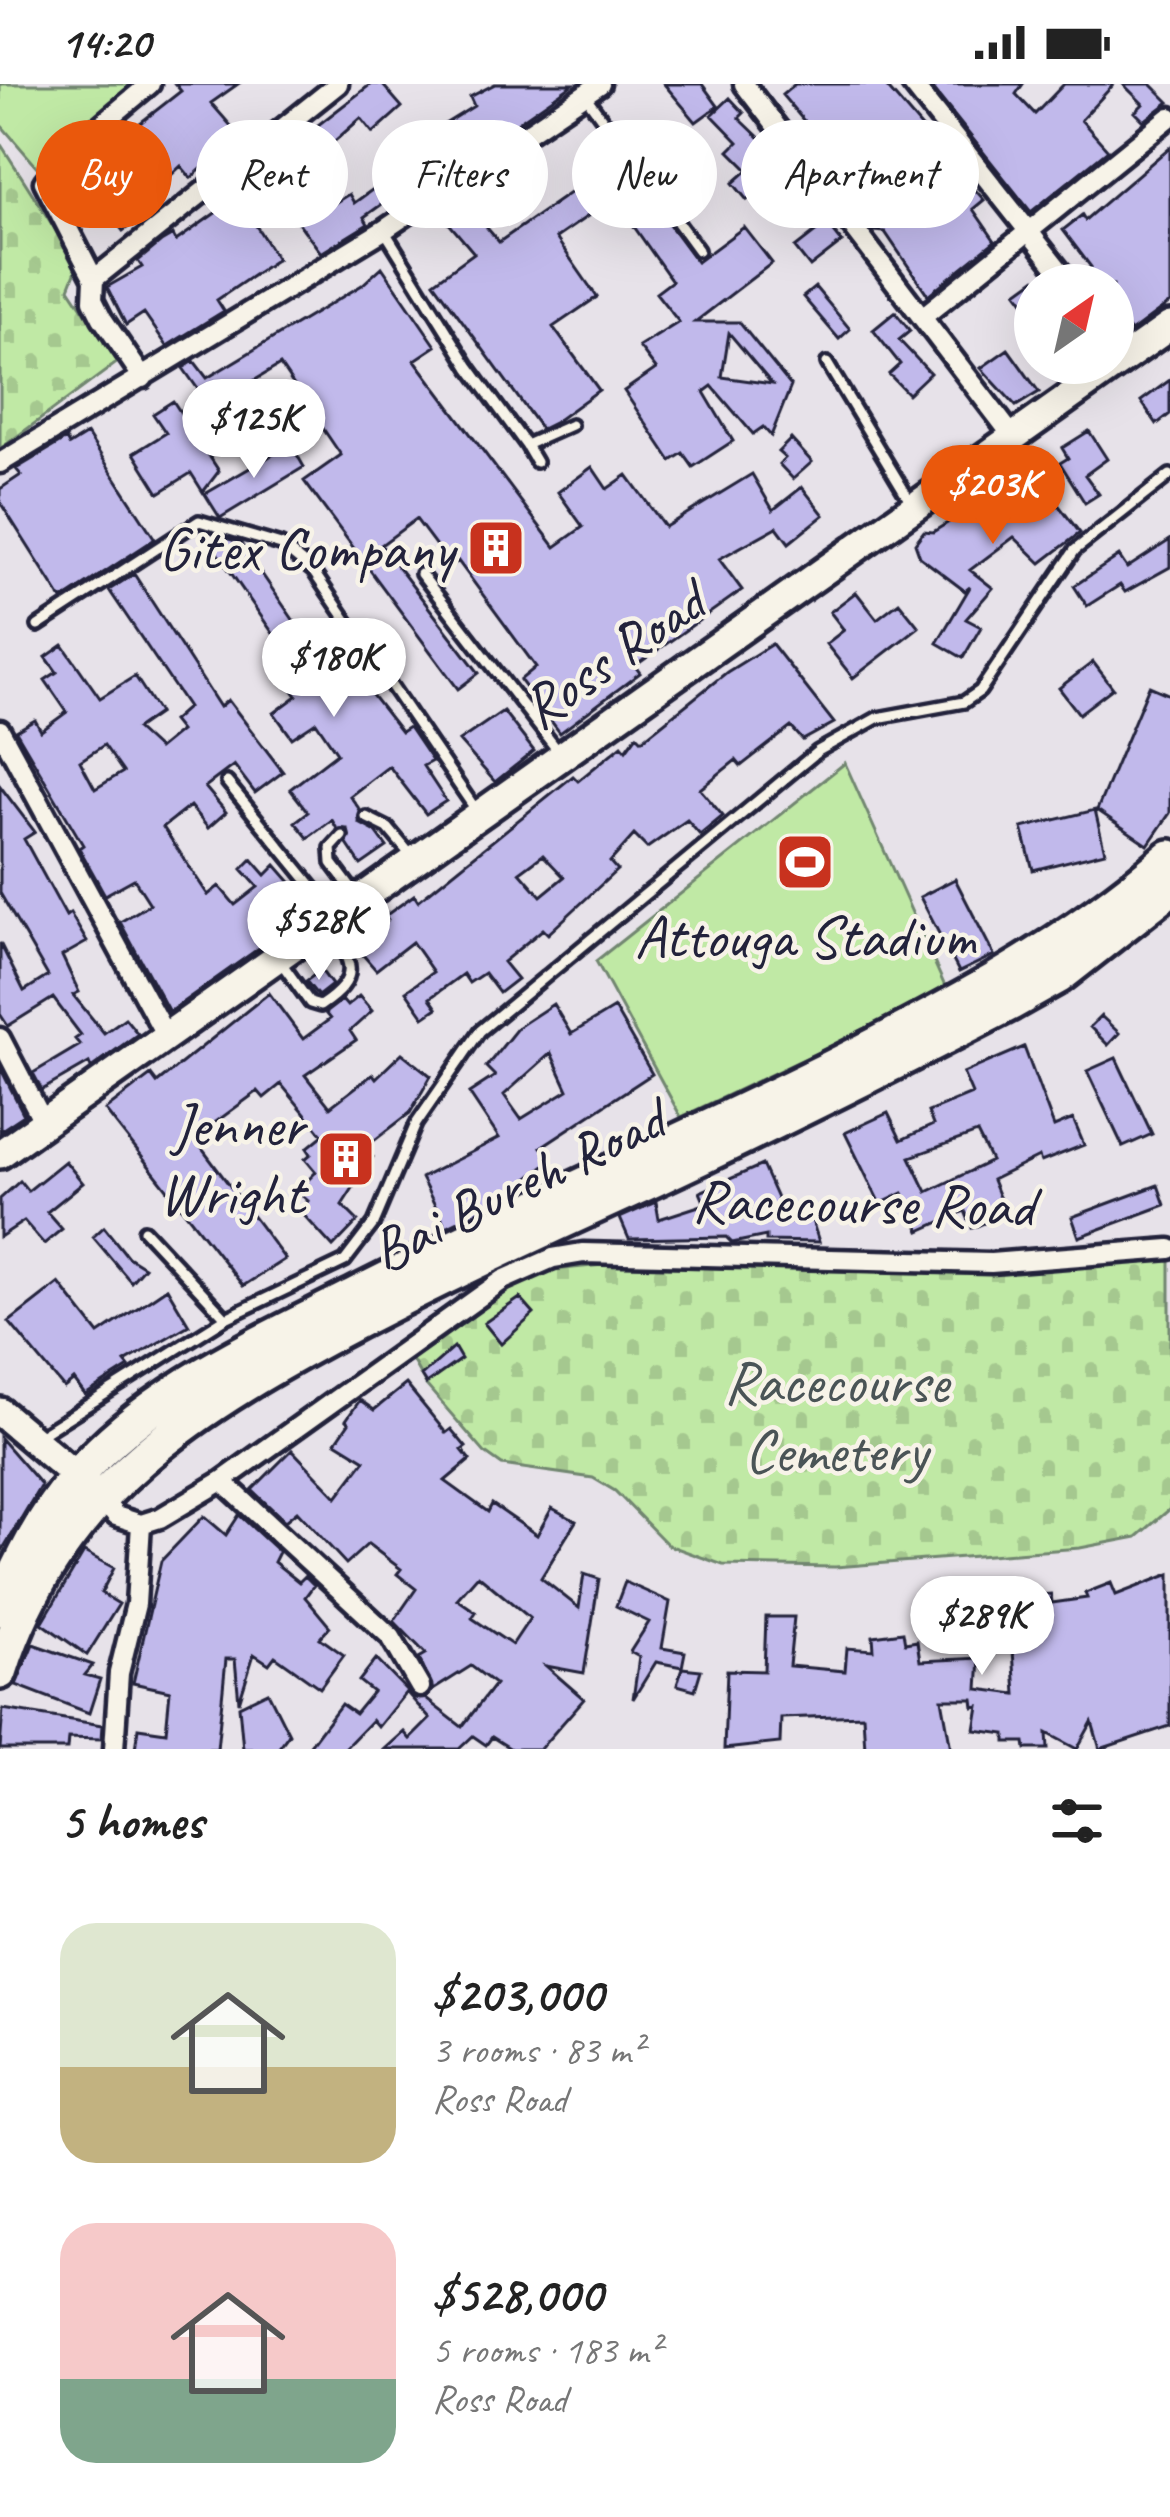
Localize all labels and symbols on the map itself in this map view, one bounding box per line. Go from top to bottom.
north arrow [1014,264,1134,384]
pin: $125K [170,379,338,481]
pin: $203K [909,445,1077,547]
place label: Gitex Company [158,511,459,587]
building icon: Gitex Company [465,517,527,579]
street label: Ross Road [506,559,726,745]
pin: $180K [250,618,418,720]
sports icon: Attouga Stadium [774,831,836,893]
pin: $528K [235,881,403,983]
place label: Attouga Stadium [635,899,977,975]
street label: Bai Bureh Road [358,1077,684,1289]
place label: Jenner Wright [159,1087,309,1232]
building icon: Jenner Wright [315,1128,377,1190]
street label: Racecourse Road [691,1162,1043,1244]
park label: Racecourse Cemetery [724,1344,952,1489]
pin: $289K [898,1576,1066,1678]

